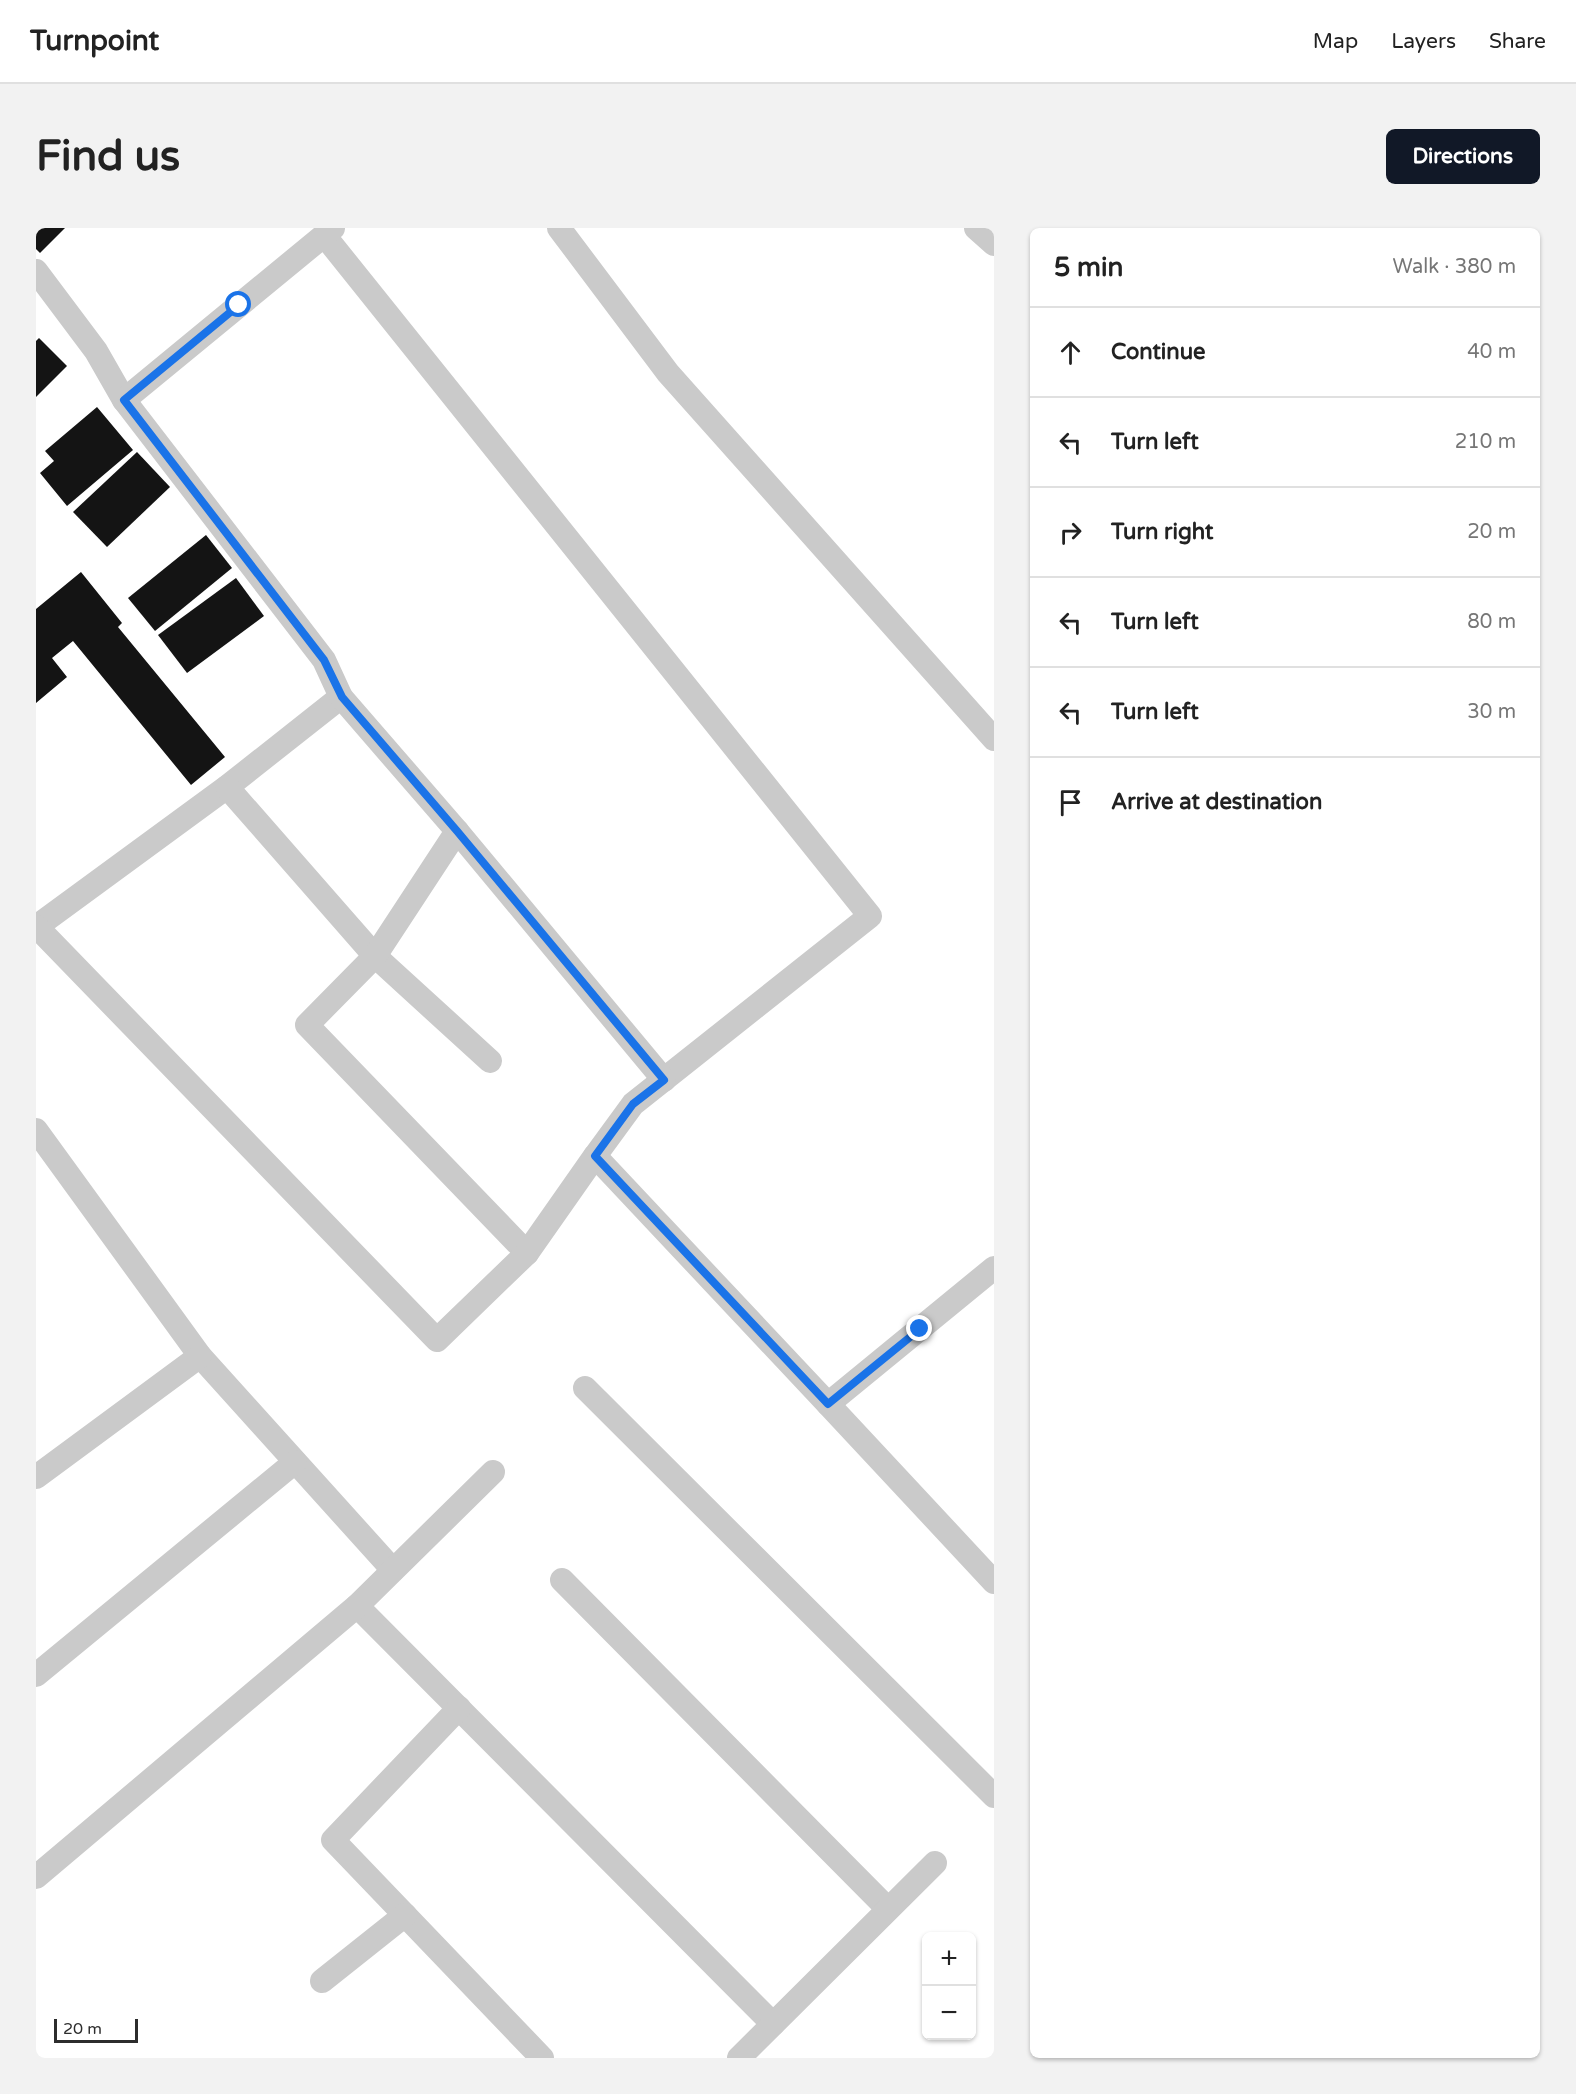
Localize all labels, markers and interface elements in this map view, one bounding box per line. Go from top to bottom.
text: Turnpoint [30,24,159,58]
text: Map [1313,29,1358,54]
text: Layers [1391,29,1456,54]
text: Share [1489,29,1546,54]
button: Directions [1386,129,1540,184]
text: Find us [36,131,180,182]
text: 5 min [1054,252,1123,283]
text: Walk · 380 m [1393,255,1516,279]
route start [225,291,251,317]
icon: ahead [1054,336,1087,369]
text: Continue [1111,339,1206,365]
text: 40 m [1467,340,1516,364]
icon: left [1054,426,1087,459]
text: Turn left [1111,429,1199,455]
text: 210 m [1455,430,1516,454]
icon: right [1054,516,1087,549]
text: Turn right [1111,519,1213,545]
text: 20 m [1467,520,1516,544]
icon: left [1054,606,1087,639]
text: Turn left [1111,609,1199,635]
text: 80 m [1467,610,1516,634]
icon: left [1054,696,1087,729]
text: Turn left [1111,699,1199,725]
text: 30 m [1467,700,1516,724]
icon: arrive [1054,786,1087,819]
text: Arrive at destination [1111,789,1322,815]
route end [906,1315,932,1341]
map controls [922,1932,976,2040]
button: + [922,1932,976,1986]
button: − [922,1986,976,2040]
scale bar [54,2016,138,2044]
text: 20 m [63,2019,102,2039]

